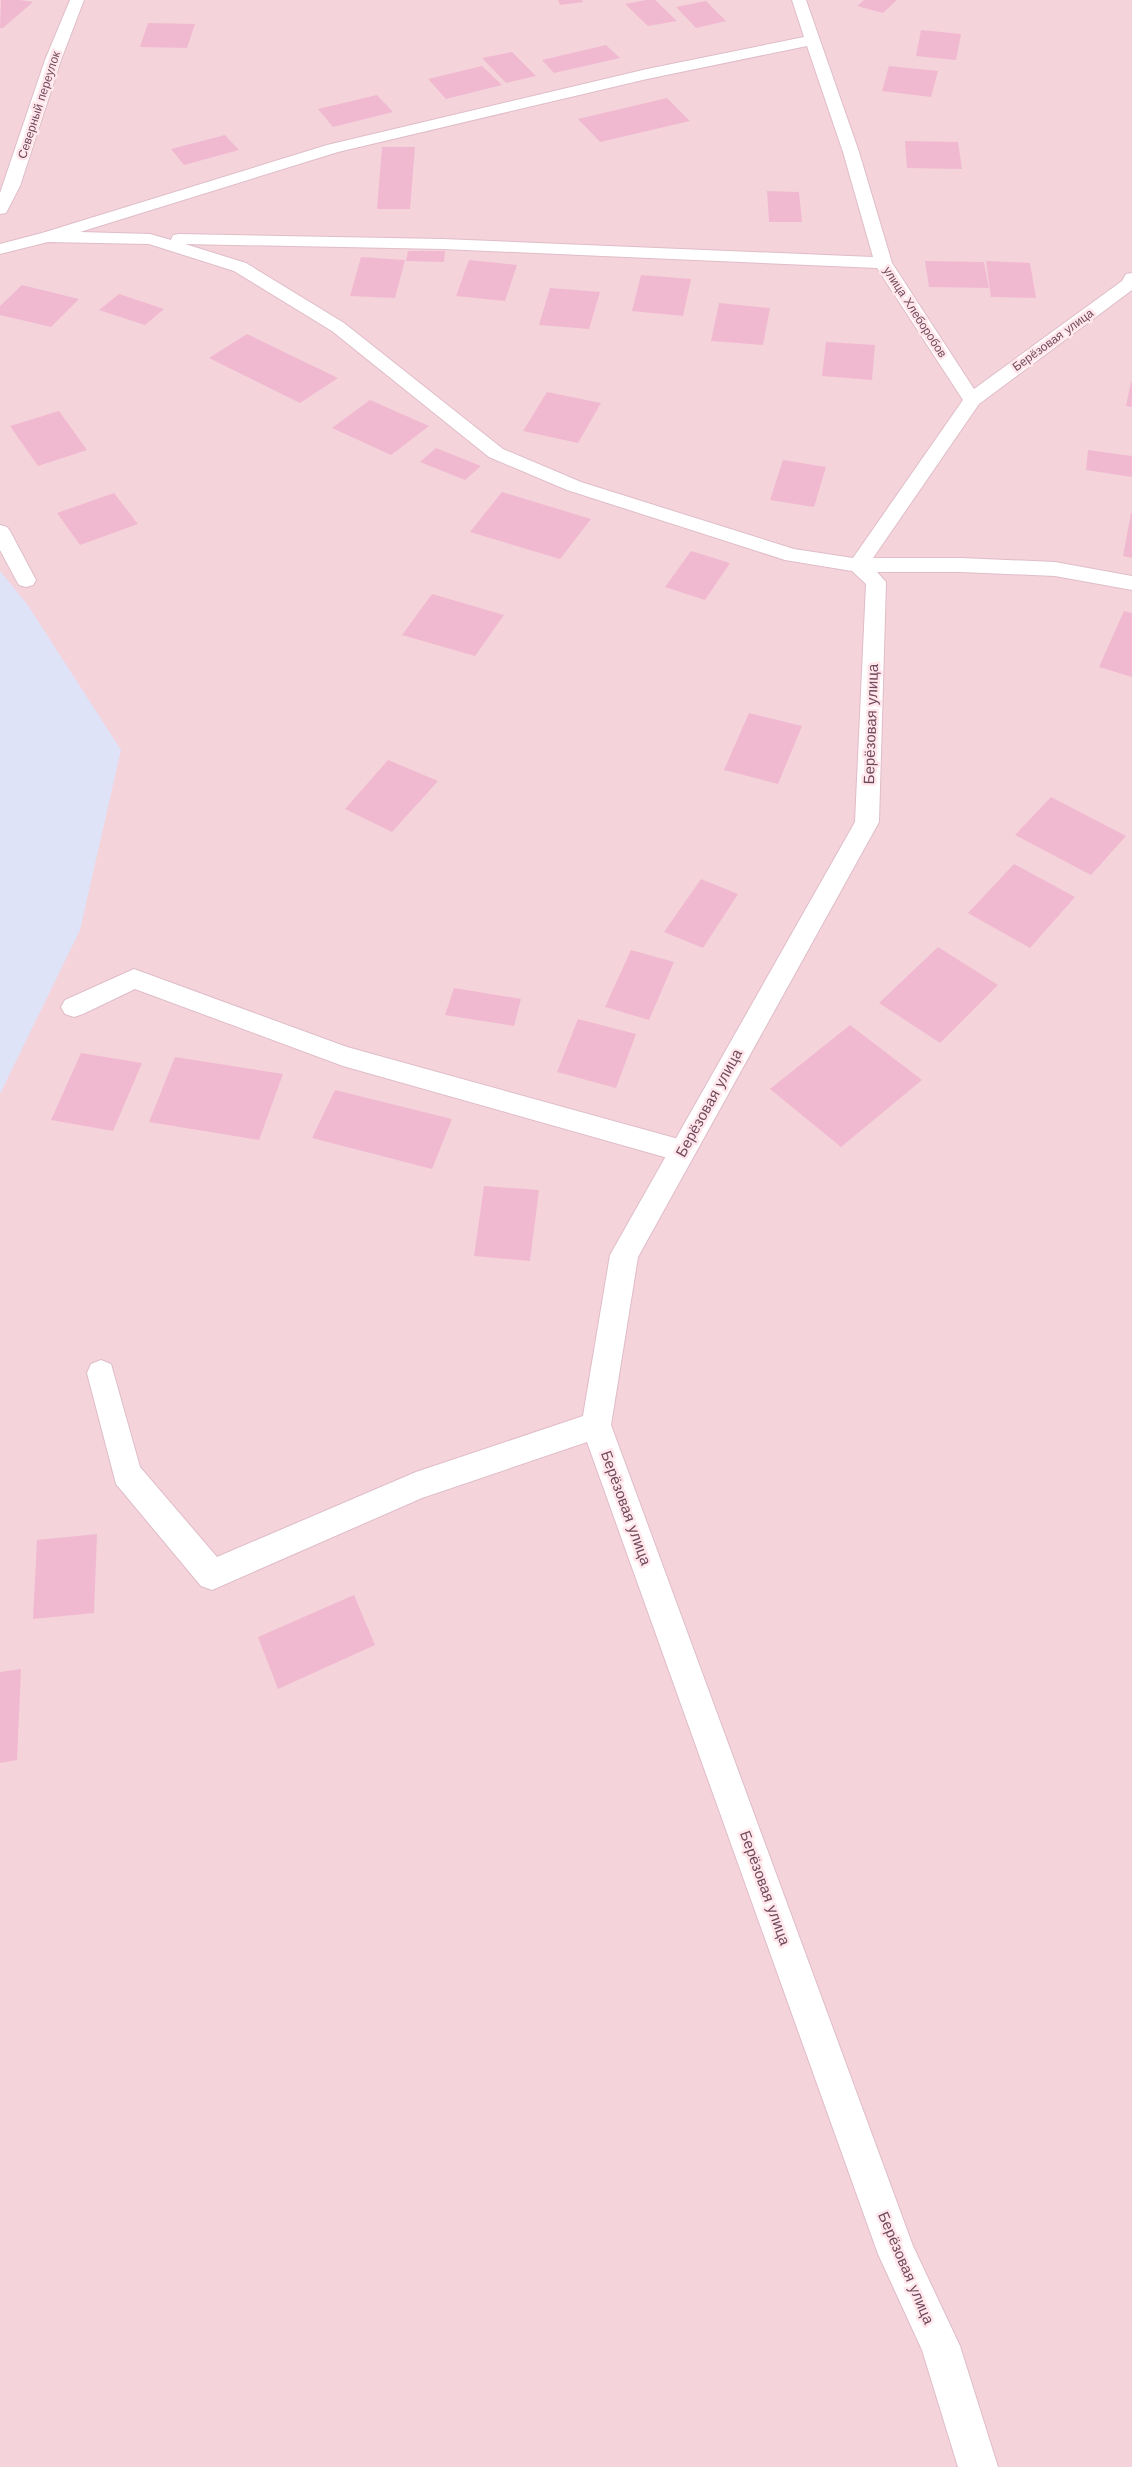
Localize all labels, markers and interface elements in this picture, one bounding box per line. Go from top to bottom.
street label: Северный переулок [15,49,63,161]
street label: улица Хлеборобов [880,264,950,360]
street label: Берёзовая улица [1010,306,1096,374]
street label: Берёзовая улица [860,663,882,785]
street label: Берёзовая улица [672,1045,746,1160]
street label: Берёзовая улица [597,1448,655,1568]
street label: Берёзовая улица [736,1828,794,1948]
street label: Берёзовая улица [874,2209,938,2328]

